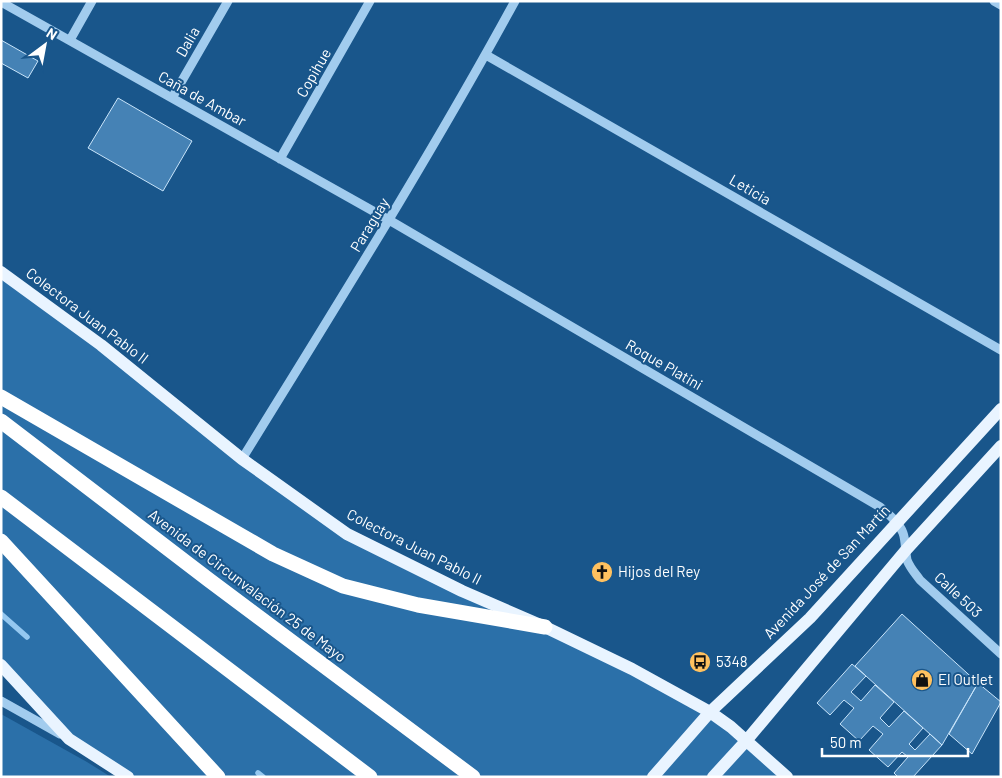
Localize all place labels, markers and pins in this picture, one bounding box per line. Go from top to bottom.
church icon: Hijos del Rey [590,560,614,584]
place label: Hijos del Rey [618,562,700,580]
bus stop icon: 5348 [688,650,712,674]
place label: 5348 [716,652,748,670]
shop icon: El Outlet [910,668,934,692]
place label: El Outlet [938,670,993,688]

